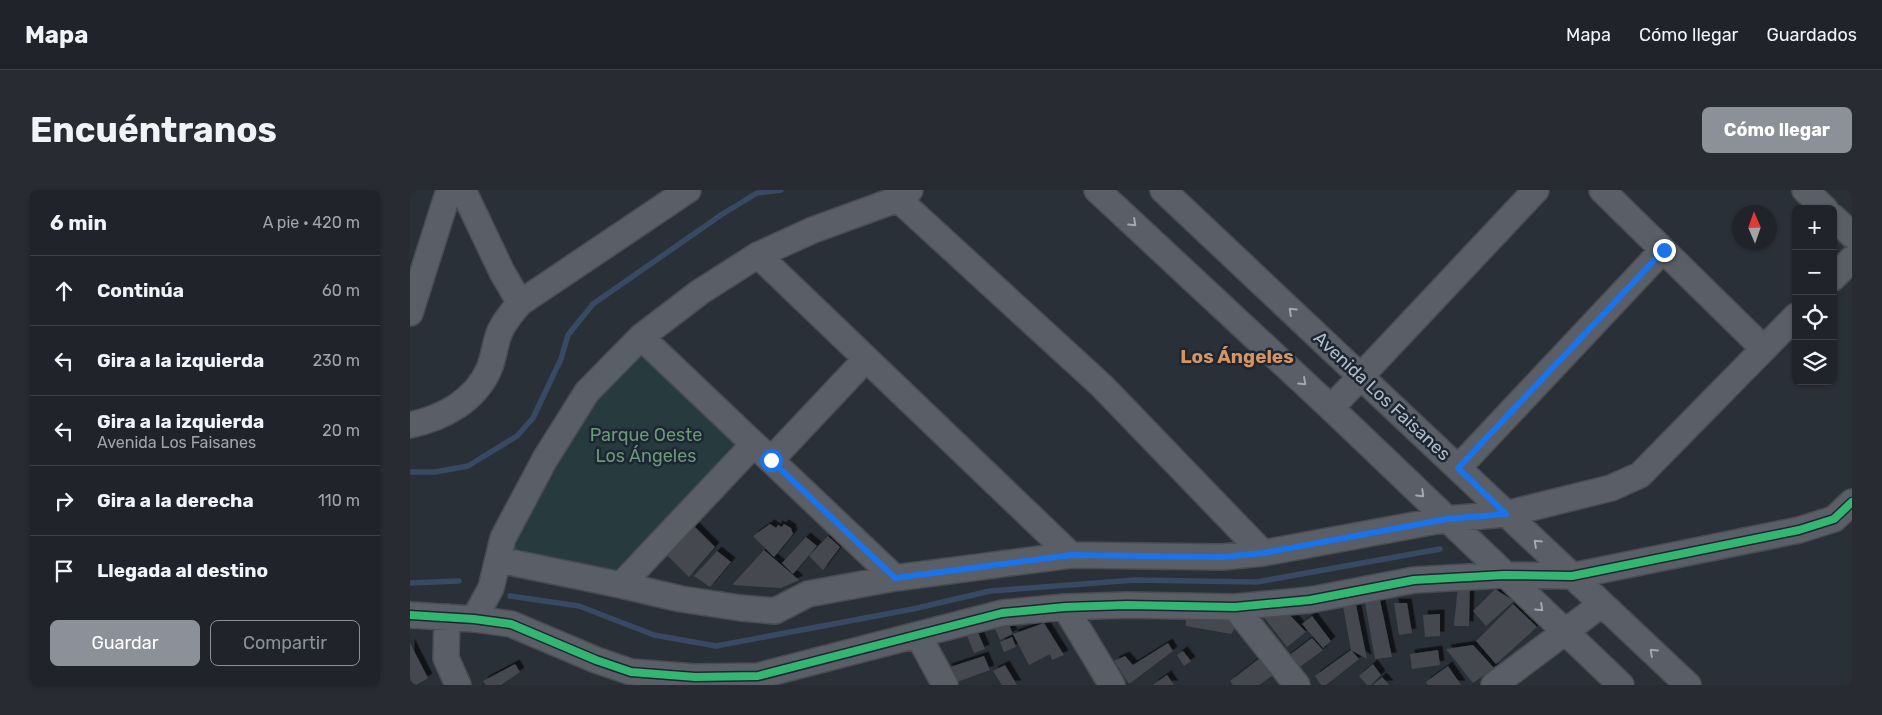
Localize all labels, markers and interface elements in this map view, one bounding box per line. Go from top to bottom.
text: Mapa [25,21,88,49]
text: Mapa [1566,24,1611,46]
text: Cómo llegar [1639,24,1738,46]
text: Guardados [1766,24,1857,46]
button: Cómo llegar [1702,107,1852,153]
text: Encuéntranos [30,109,277,151]
north arrow [1732,205,1777,250]
map controls [1792,205,1837,385]
button: + [1792,205,1837,250]
text: 6 min [50,210,107,235]
text: A pie · 420 m [263,213,360,232]
one-way arrow [1127,217,1136,226]
route end [1653,239,1676,262]
button: − [1792,250,1837,295]
icon: ahead [50,277,78,305]
text: Continúa [97,279,184,302]
text: 60 m [322,281,360,300]
button: locate [1792,295,1837,340]
one-way arrow [1288,308,1297,317]
street label: Avenida Los Faisanes [1309,327,1455,465]
button: layers [1792,340,1837,385]
district label: Los Ángeles [1180,345,1294,368]
icon: left [50,347,78,375]
text: Gira a la izquierda [97,349,264,372]
text: 230 m [313,351,360,370]
one-way arrow [1298,376,1307,385]
text: Gira a la izquierda [97,410,264,433]
icon: left [50,417,78,445]
text: 20 m [322,421,360,440]
park label: Parque Oeste Los Ángeles [590,424,702,467]
text: Avenida Los Faisanes [97,433,256,452]
route start [760,449,783,472]
icon: right [50,487,78,515]
one-way arrow [1415,488,1424,497]
text: Gira a la derecha [97,489,254,512]
text: 110 m [318,491,360,510]
one-way arrow [1533,540,1542,549]
icon: arrive [50,557,78,585]
text: Llegada al destino [97,559,268,582]
one-way arrow [1534,602,1543,611]
button: Guardar [50,620,200,666]
button: Compartir [210,620,360,666]
one-way arrow [1649,649,1658,658]

